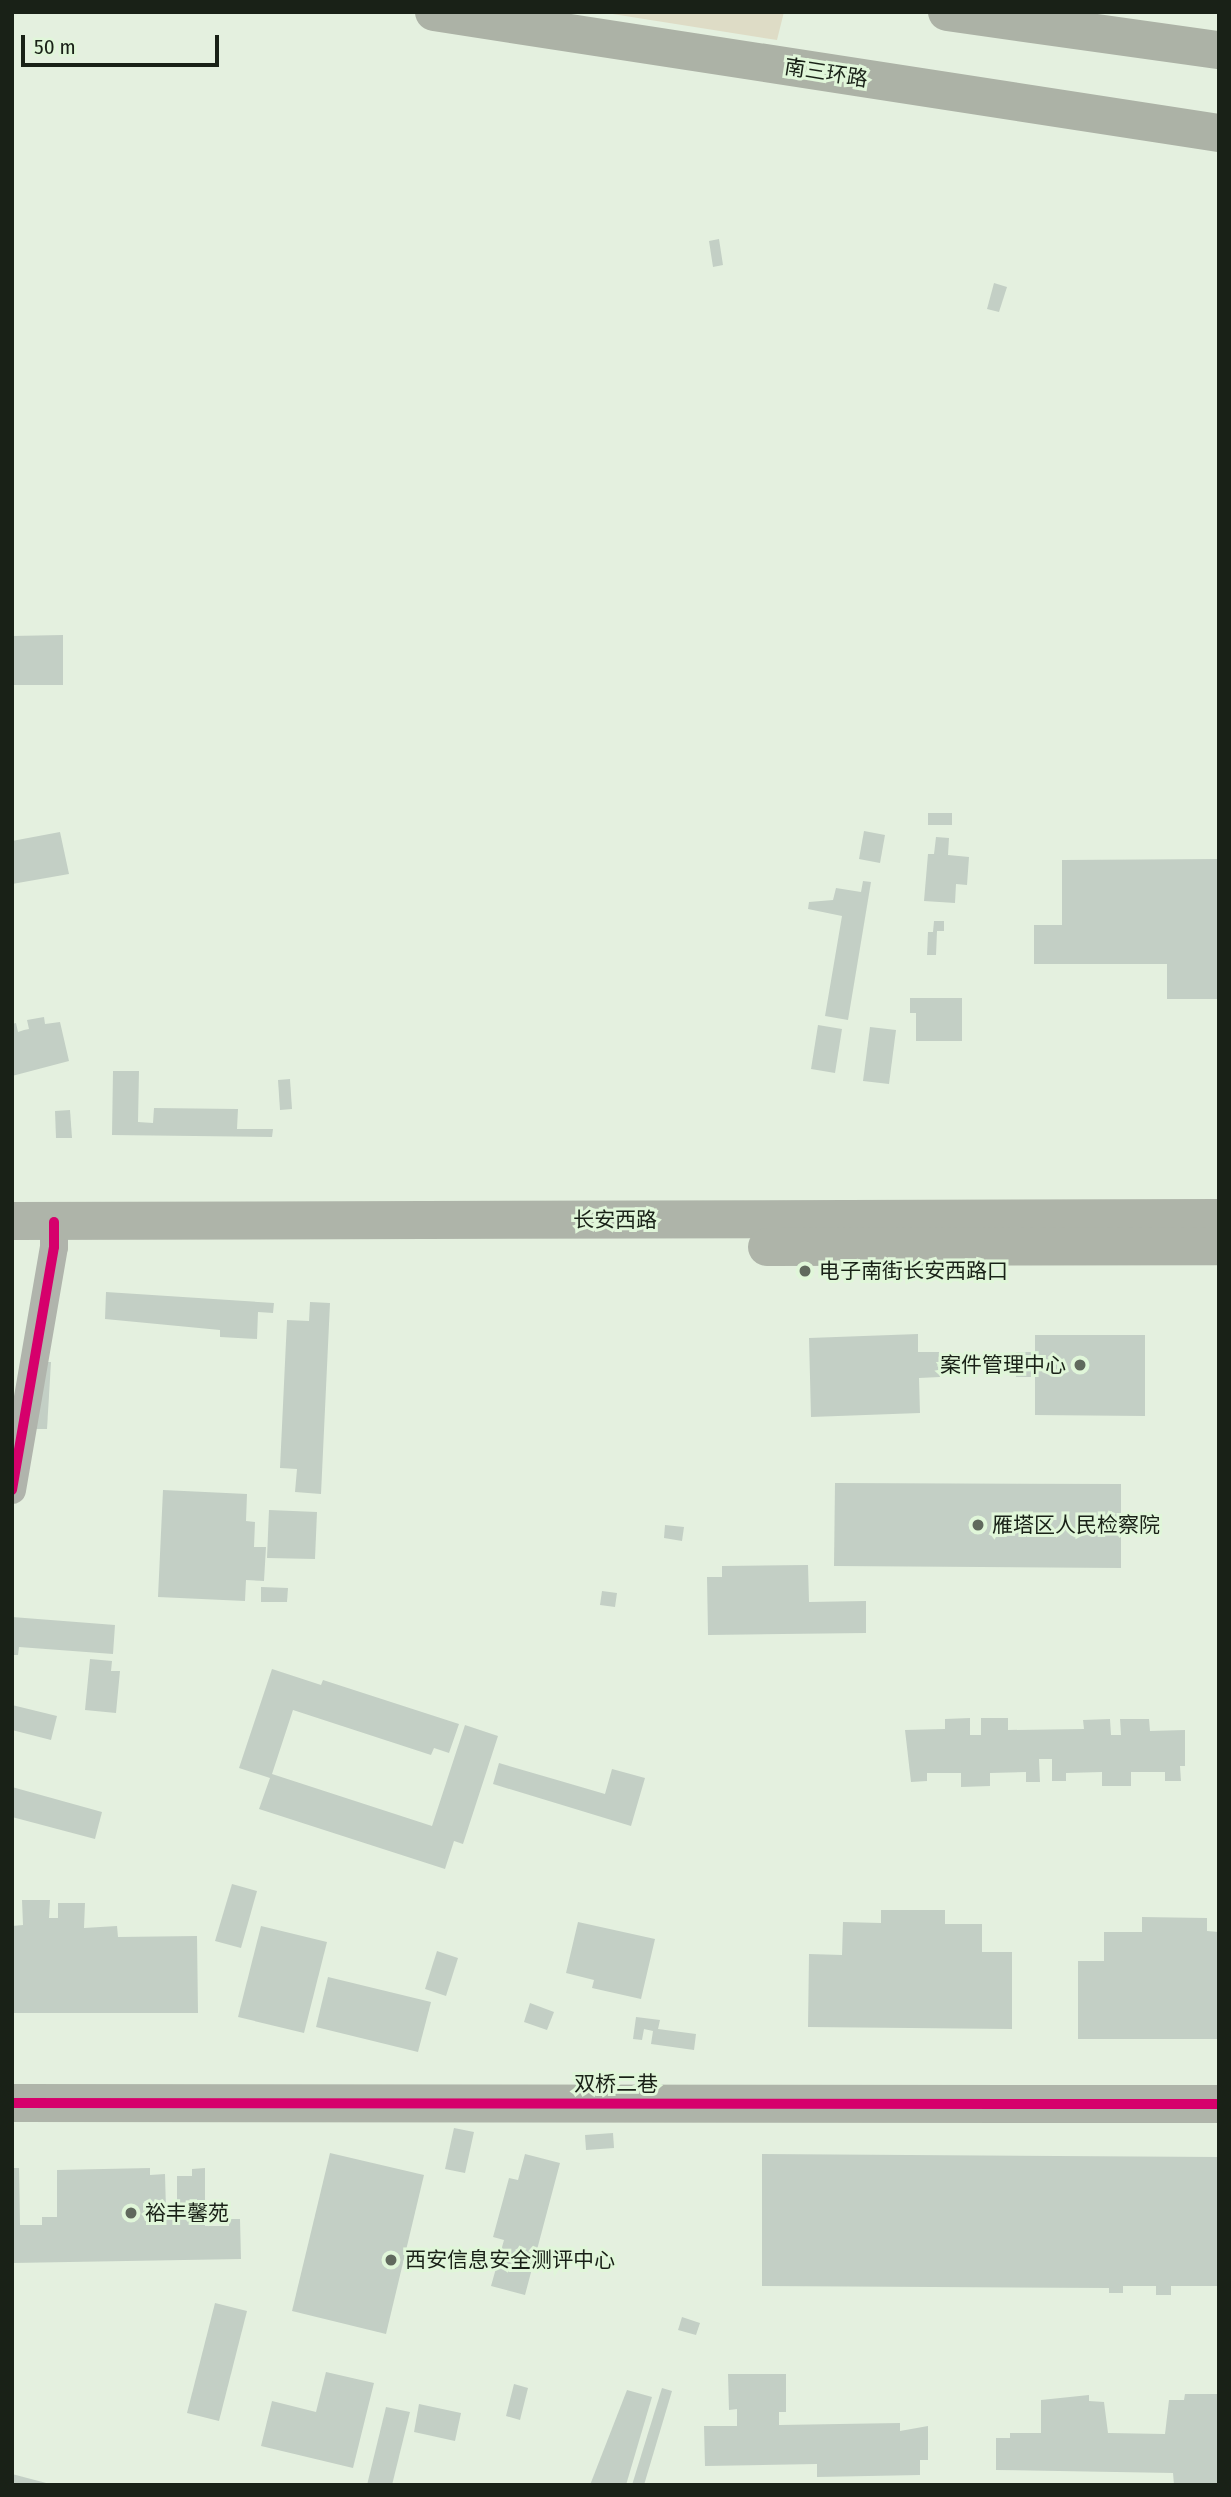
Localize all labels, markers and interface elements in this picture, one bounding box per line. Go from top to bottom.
scale bar [24,21,222,65]
text: 50 m [34,34,76,60]
street label: 南三环路 [783,54,869,92]
street label: 长安西路 [573,1207,657,1233]
place label: 电子南街长安西路口 [819,1258,1008,1284]
marker: 电子南街长安西路口 [797,1263,813,1279]
place label: 案件管理中心 [940,1352,1066,1378]
marker: 案件管理中心 [1072,1357,1088,1373]
place label: 雁塔区人民检察院 [992,1512,1160,1538]
marker: 雁塔区人民检察院 [970,1517,986,1533]
street label: 双桥二巷 [574,2071,658,2097]
place label: 裕丰馨苑 [145,2200,229,2226]
marker: 裕丰馨苑 [123,2205,139,2221]
place label: 西安信息安全测评中心 [405,2247,615,2273]
marker: 西安信息安全测评中心 [383,2252,399,2268]

